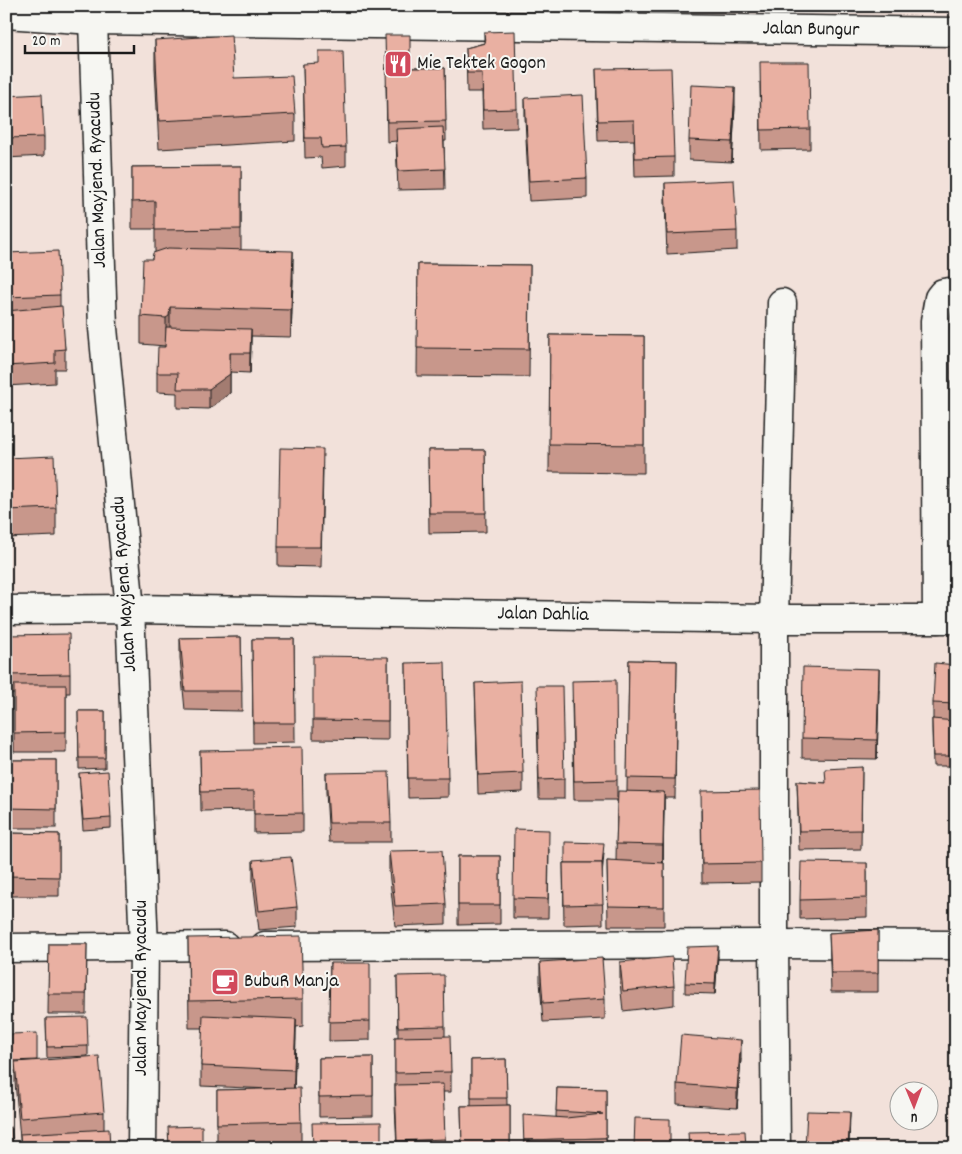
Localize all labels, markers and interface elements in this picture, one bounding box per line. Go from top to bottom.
street label: Jalan Bungur [762,15,860,45]
scale bar [25,22,134,54]
text: 20 m [32,31,60,53]
restaurant icon: Mie Tektek Gogon [383,49,413,79]
place label: Mie Tektek Gogon [417,50,546,78]
street label: Jalan Mayjend. Ryacudu [81,91,115,269]
street label: Jalan Mayjend. Ryacudu [105,495,145,673]
street label: Jalan Dahlia [497,600,589,630]
street label: Jalan Mayjend. Ryacudu [128,900,156,1076]
cafe icon: BubuR Manja [210,967,240,997]
place label: BubuR Manja [244,968,339,996]
north arrow [890,1082,940,1132]
text: U [910,1107,918,1127]

